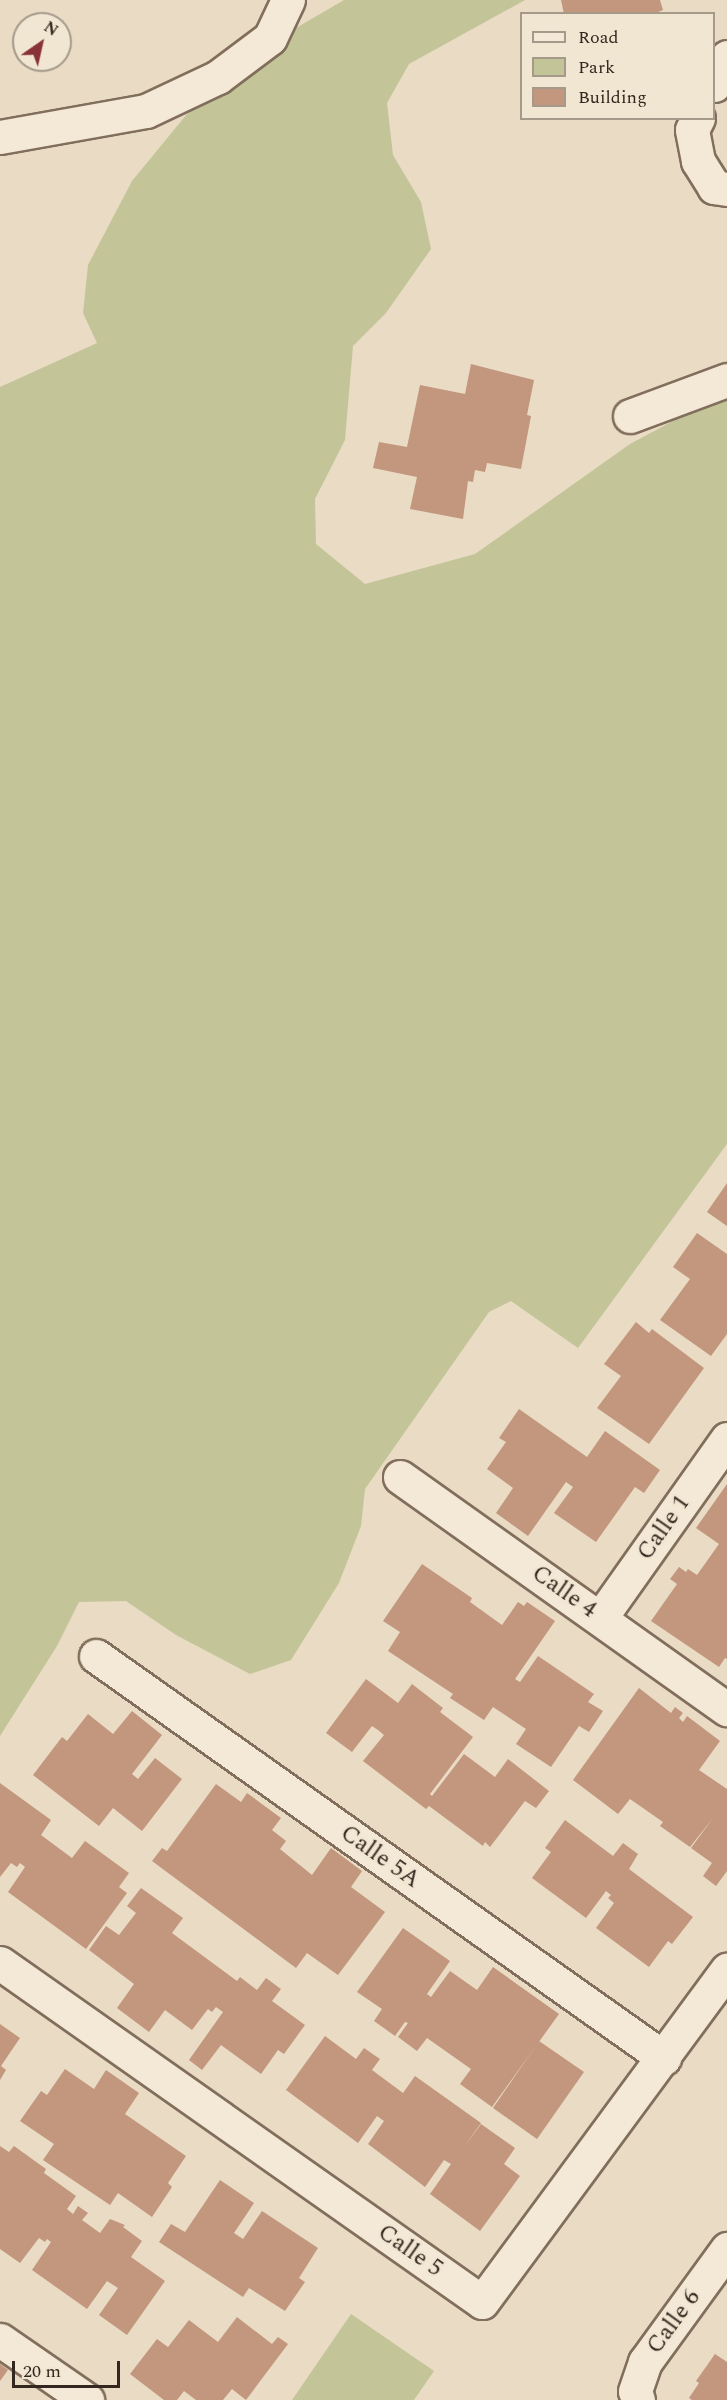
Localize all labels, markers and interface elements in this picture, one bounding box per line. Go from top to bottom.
north arrow [12,12,72,72]
legend [520,12,715,120]
text: N [39,15,63,42]
text: Road [578,24,619,51]
text: Park [578,54,615,81]
text: Building [578,84,647,111]
street label: Calle 1 [631,1490,697,1566]
street label: Calle 4 [526,1559,602,1625]
street label: Calle 5A [335,1819,425,1895]
street label: Calle 5 [372,2218,448,2284]
street label: Calle 6 [641,2284,707,2360]
scale bar [15,2349,123,2387]
text: 20 m [23,2358,61,2385]

